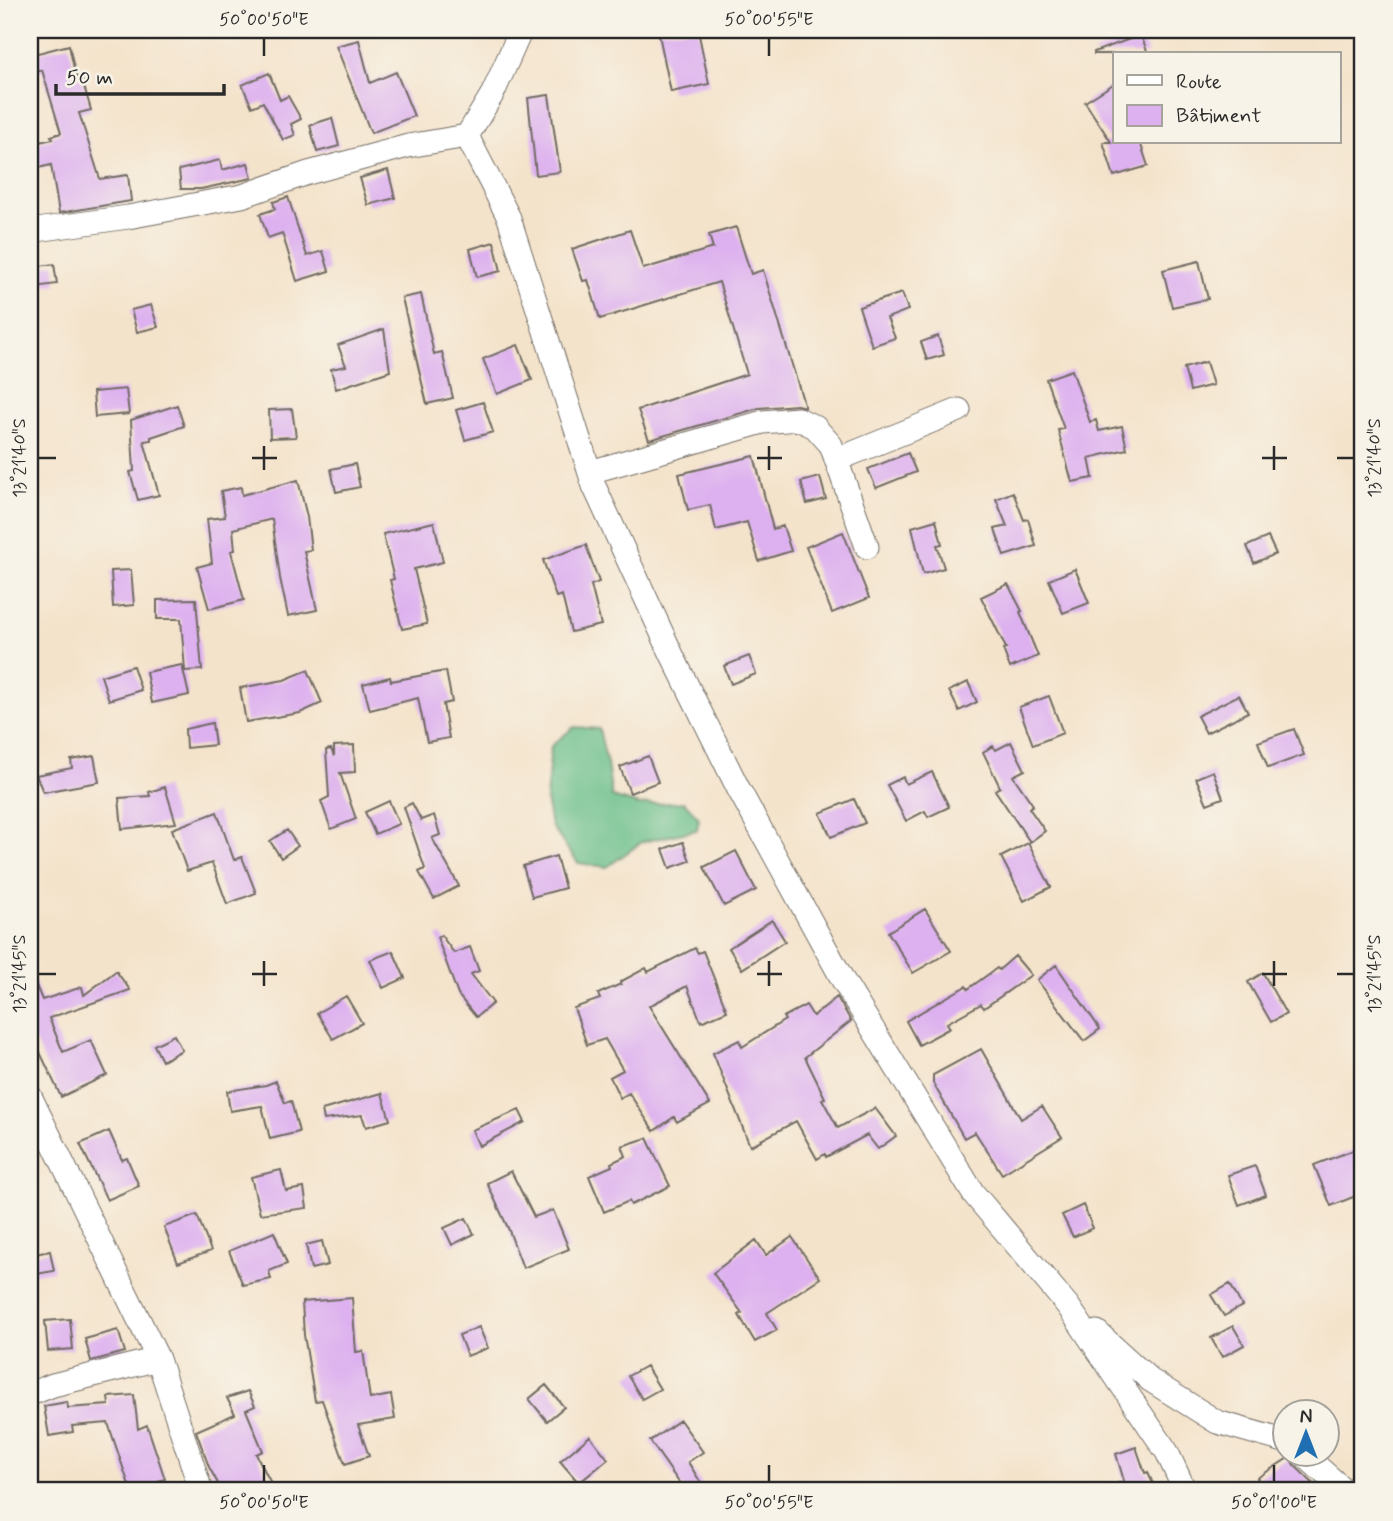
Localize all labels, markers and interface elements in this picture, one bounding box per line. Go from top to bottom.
text: 50°00'50"E [219,8,309,32]
text: 50°00'55"E [725,8,813,32]
scale bar [56,52,224,96]
legend [1113,52,1340,144]
text: 50 m [66,64,113,92]
text: Route [1176,68,1222,96]
text: Bâtiment [1176,102,1261,130]
text: 13°21'40"S [8,418,32,498]
text: 13°21'40"S [1363,418,1387,498]
text: 13°21'45"S [8,935,32,1013]
text: 13°21'45"S [1363,935,1387,1013]
north arrow [1270,1398,1340,1468]
text: N [1300,1405,1312,1430]
text: 50°00'50"E [219,1491,309,1515]
text: 50°00'55"E [725,1491,813,1515]
text: 50°01'00"E [1231,1491,1317,1515]

